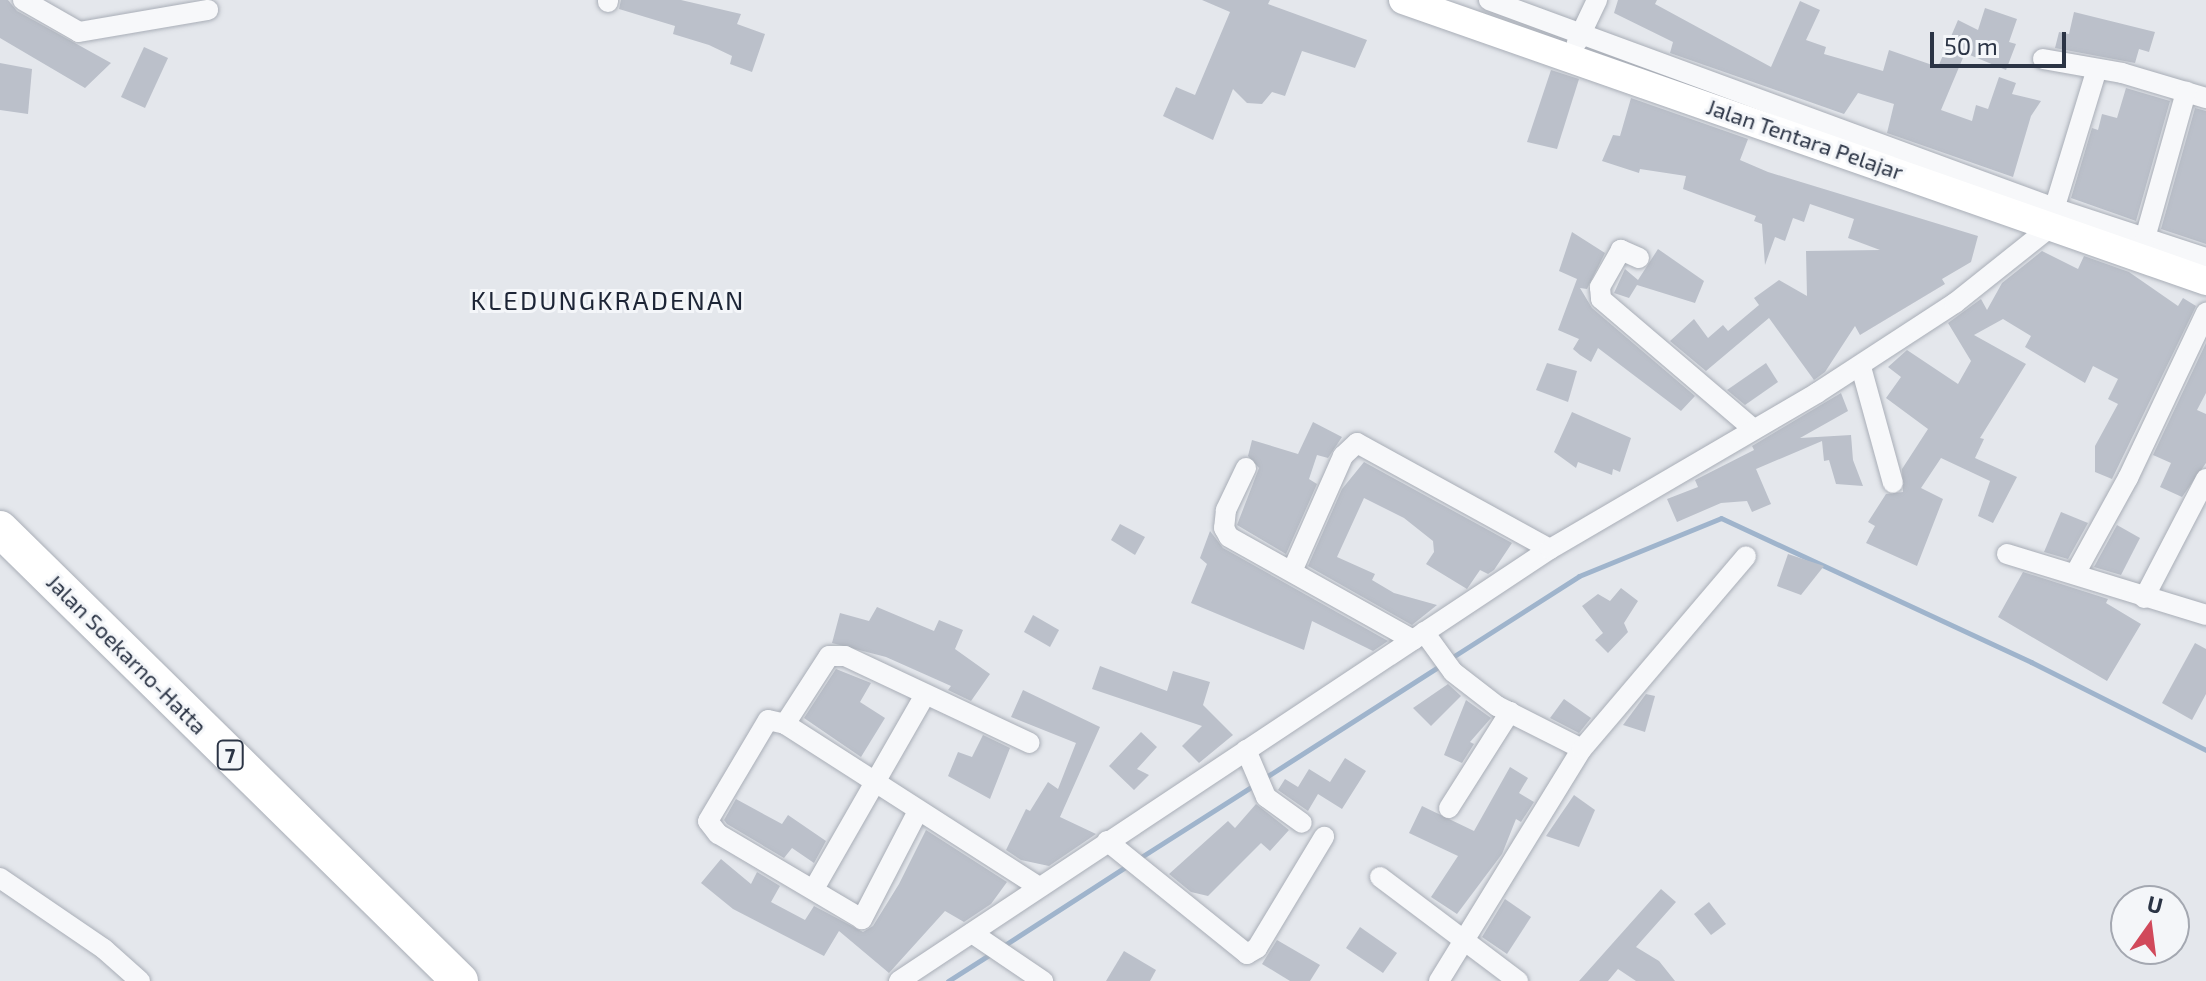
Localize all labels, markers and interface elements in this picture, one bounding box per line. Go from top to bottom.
scale bar [1934,16,2070,66]
text: 50 m [1944,31,1998,60]
street label: Jalan Tentara Pelajar [1703,93,1907,185]
district label: KLEDUNGKRADENAN [471,284,745,316]
street label: Jalan Soekarno-Hatta [42,569,212,739]
road number: 7 [216,739,244,771]
north arrow [2110,885,2190,965]
text: U [2145,889,2166,918]

